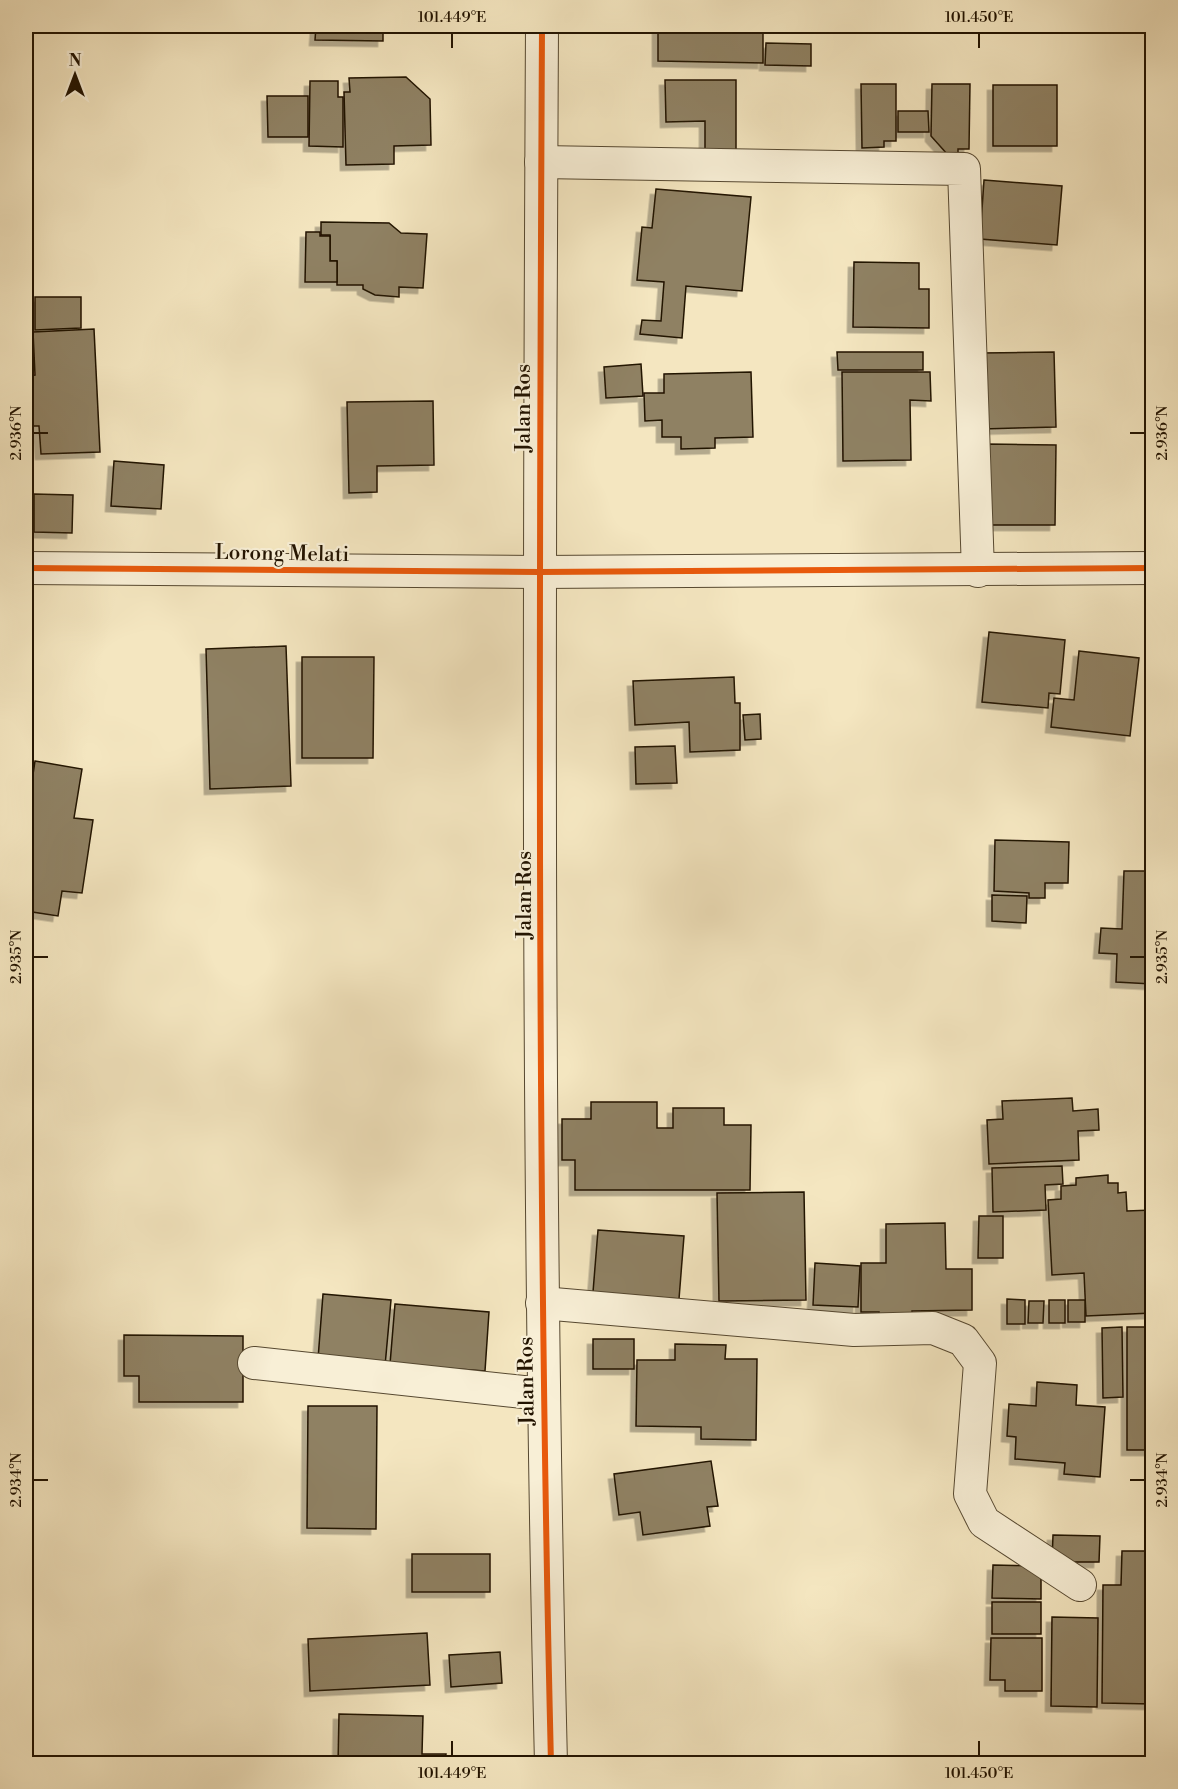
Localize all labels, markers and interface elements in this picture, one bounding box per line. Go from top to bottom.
text: 101.449°E [418,8,486,27]
text: 101.450°E [945,8,1013,27]
north arrow [45,45,105,105]
text: N [69,51,82,71]
street label: Jalan Ros [511,364,537,453]
text: 2.936°N [7,405,26,461]
text: 2.936°N [1153,405,1172,461]
street label: Lorong Melati [215,540,349,568]
street label: Jalan Ros [512,851,538,940]
text: 2.935°N [7,930,26,984]
text: 2.935°N [1153,930,1172,984]
street label: Jalan Ros [513,1336,541,1426]
text: 2.934°N [7,1452,26,1508]
text: 2.934°N [1153,1452,1172,1508]
text: 101.449°E [418,1764,486,1783]
text: 101.450°E [945,1764,1013,1783]

